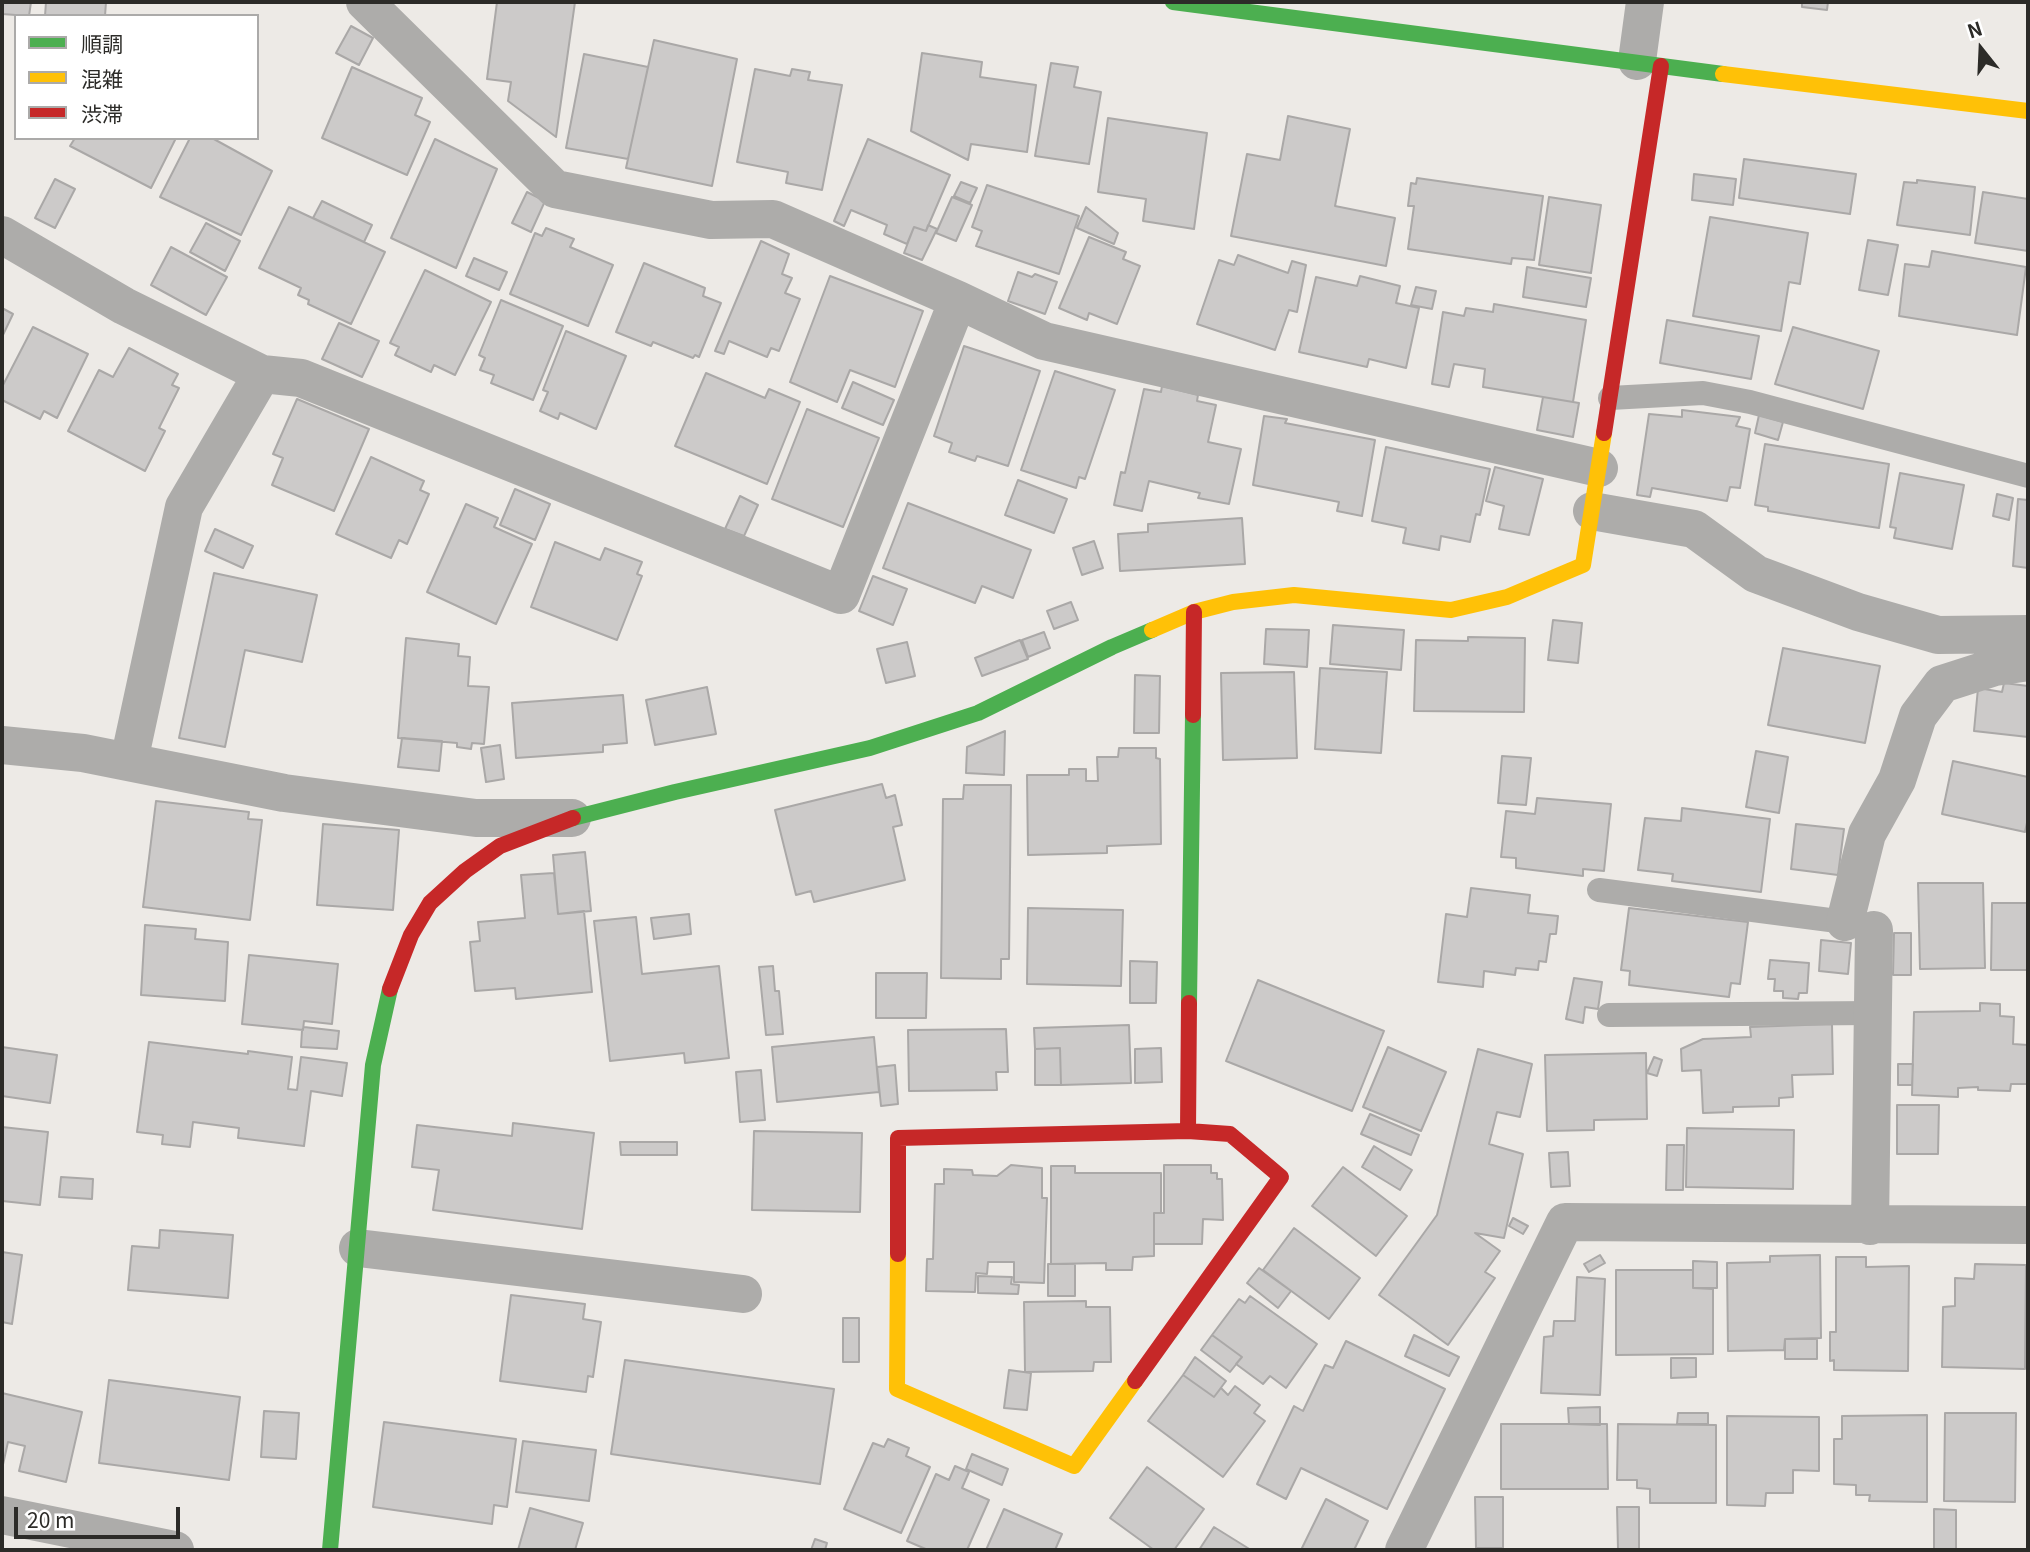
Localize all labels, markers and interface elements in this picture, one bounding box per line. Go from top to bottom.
legend [14,14,259,140]
north arrow [1946,14,2016,84]
text: N [1963,14,1985,44]
text: 順調 [81,28,123,58]
text: 混雑 [81,63,123,93]
text: 渋滞 [81,98,123,128]
scale bar [18,1492,184,1536]
text: 20 m [27,1504,74,1534]

